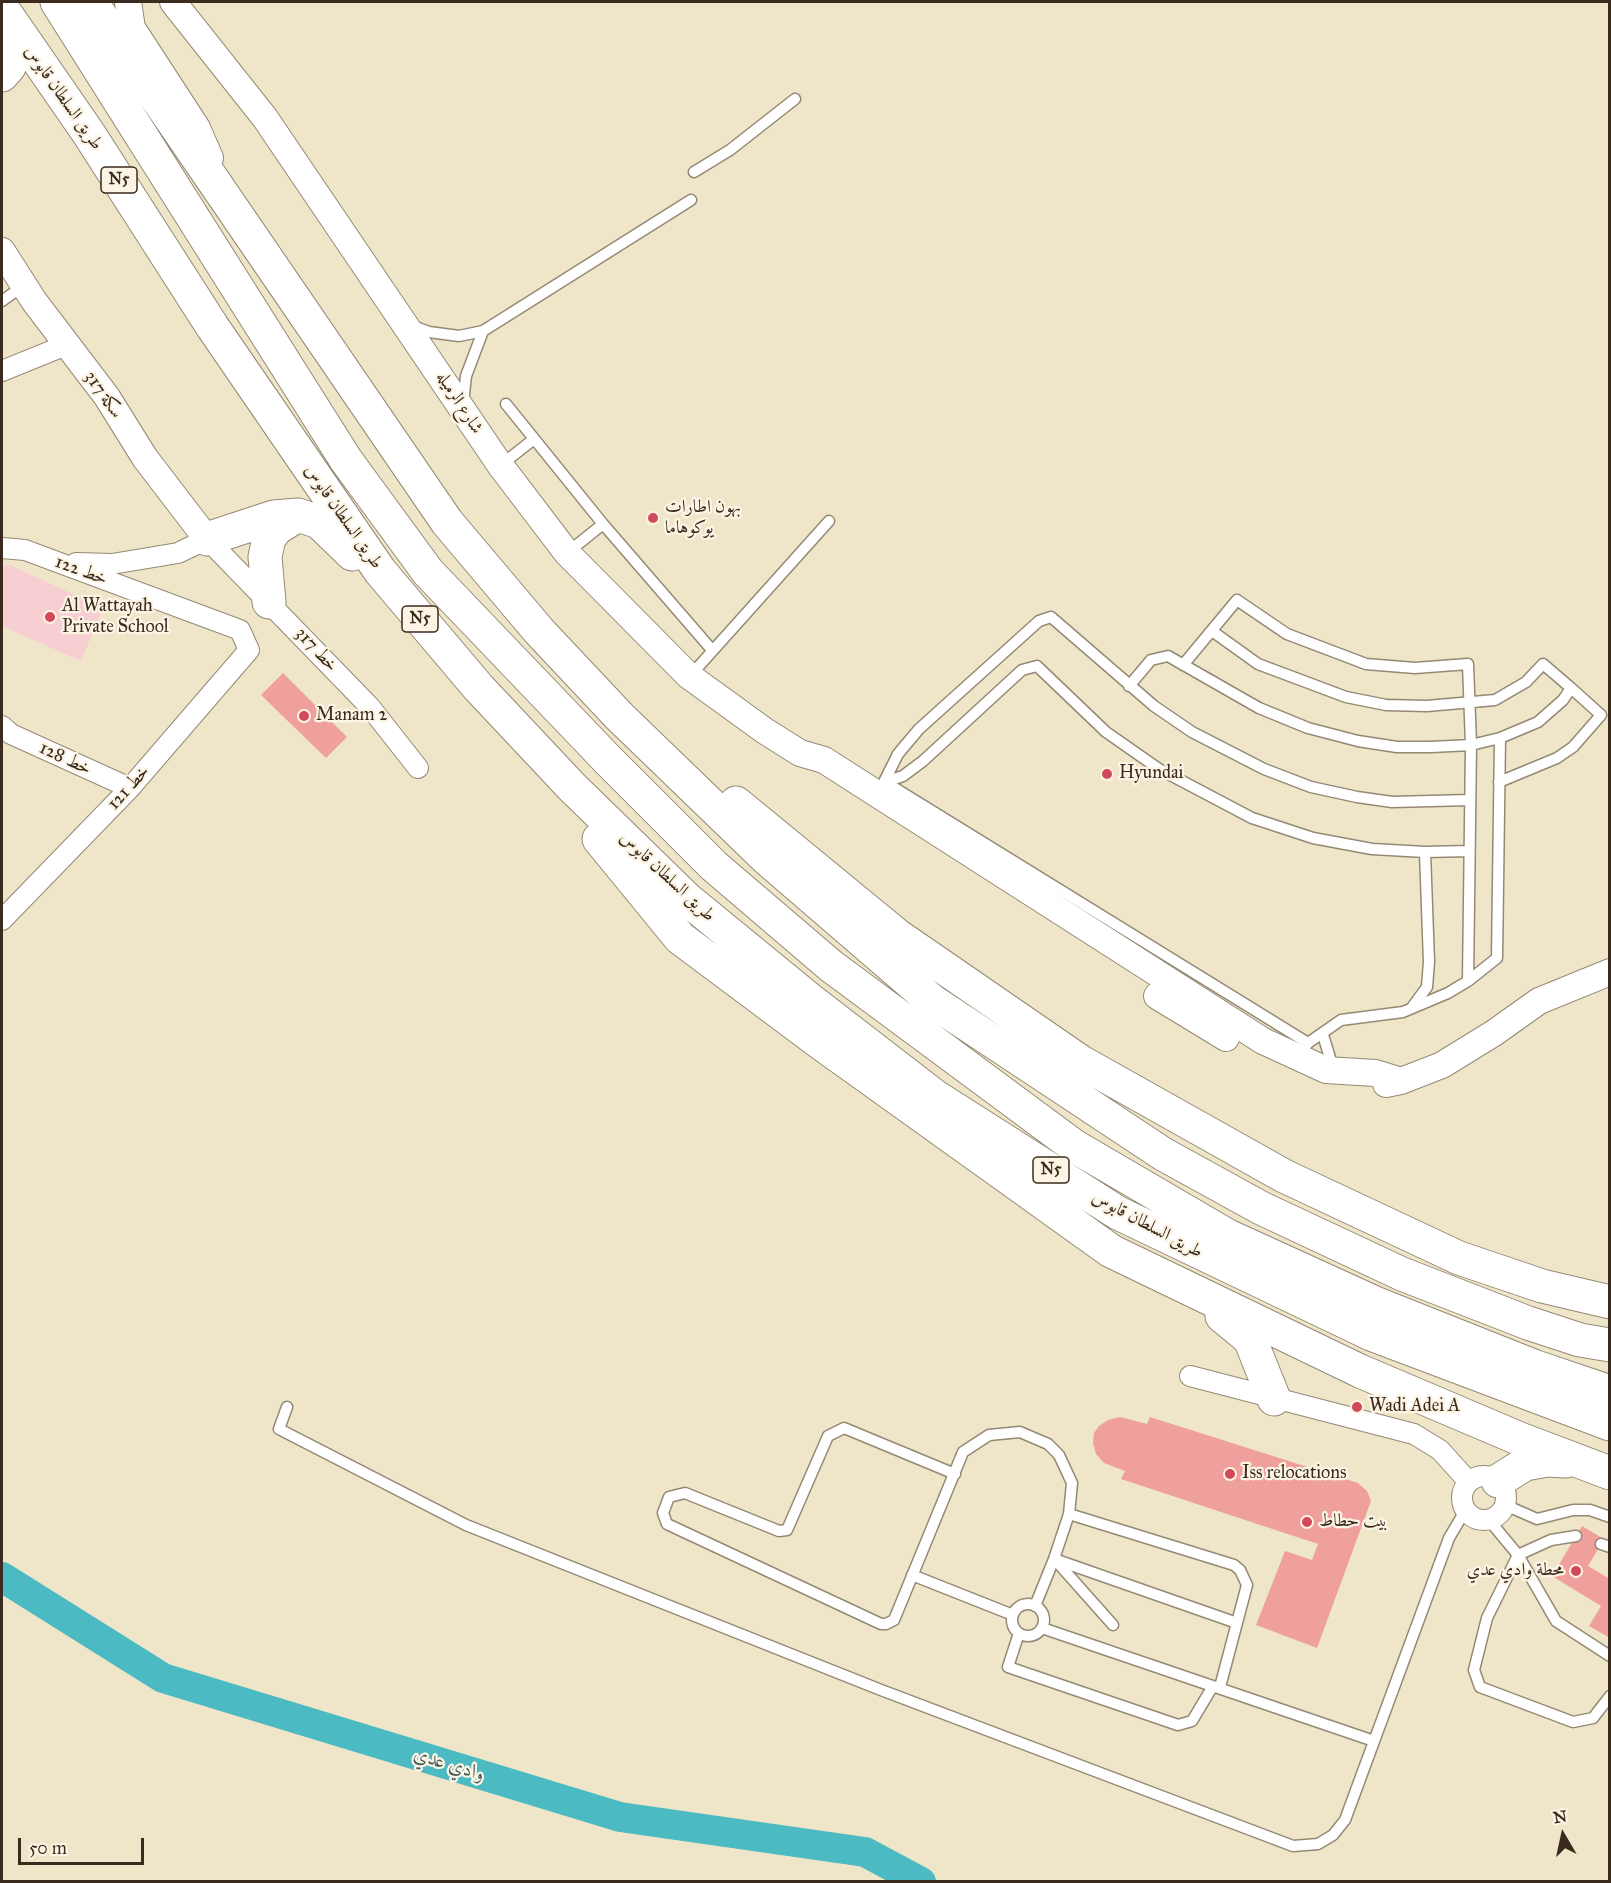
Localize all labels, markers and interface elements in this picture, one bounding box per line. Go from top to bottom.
street label: طريق السلطان قابوس [19,42,107,154]
road number: N5 [101,167,137,193]
street label: سكة 317 [79,367,127,423]
street label: شارع الرميله [431,368,487,438]
street label: طريق السلطان قابوس [299,461,387,573]
place label: بهون اطارات يوكوهاما [665,497,741,540]
marker: بهون اطارات يوكوهاما [646,511,660,525]
street label: خط 122 [52,552,110,590]
place label: Al Wattayah Private School [62,596,169,638]
road number: N5 [402,606,438,632]
marker: Al Wattayah Private School [43,610,57,624]
street label: خط 317 [290,623,342,677]
place label: Manam 2 [316,705,387,727]
marker: Manam 2 [297,709,311,723]
street label: خط 128 [36,738,94,780]
street label: خط 121 [103,761,155,815]
place label: Hyundai [1119,763,1184,785]
marker: Hyundai [1100,767,1114,781]
street label: طريق السلطان قابوس [615,827,719,927]
road number: N5 [1033,1157,1069,1183]
street label: طريق السلطان قابوس [1088,1187,1206,1263]
place label: Wadi Adei A [1369,1396,1460,1418]
marker: Wadi Adei A [1350,1400,1364,1414]
place label: Iss relocations [1242,1463,1347,1485]
marker: Iss relocations [1223,1467,1237,1481]
place label: بيت حطاط [1319,1511,1387,1533]
marker: بيت حطاط [1300,1515,1314,1529]
place label: محطة وادي عدي [1466,1560,1564,1582]
marker: محطة وادي عدي [1569,1564,1583,1578]
water label: وادي عدي [410,1743,488,1787]
north arrow [1533,1805,1593,1865]
text: N [1552,1806,1568,1827]
scale bar [21,1826,147,1864]
text: 50 m [29,1837,67,1859]

